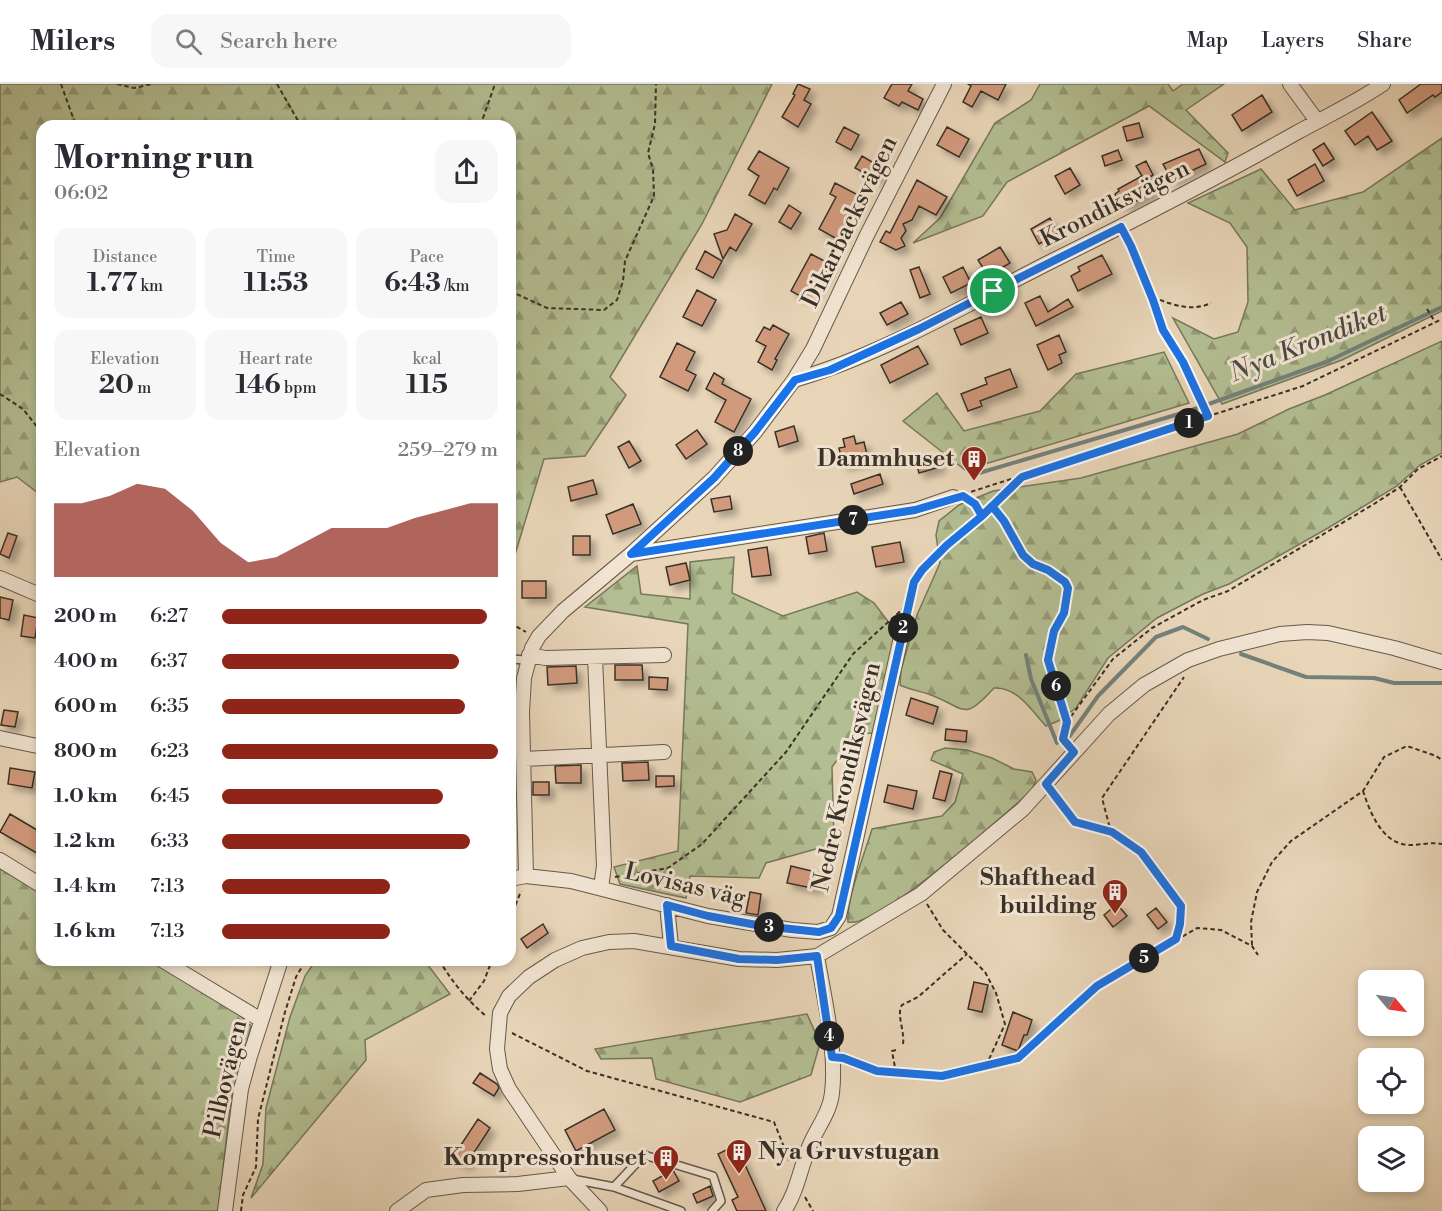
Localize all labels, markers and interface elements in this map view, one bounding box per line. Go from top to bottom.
search box [151,14,571,68]
text: Milers [30,24,115,59]
icon: search [172,25,205,58]
text: Search here [220,28,338,55]
text: Map [1187,28,1228,54]
text: Layers [1261,28,1324,54]
text: Share [1357,28,1412,54]
street label: Dikarbacksvägen [795,131,905,313]
text: Morning run [54,138,254,179]
button: share [435,140,498,203]
street label: Krondiksvägen [1035,153,1195,255]
text: 06:02 [54,181,108,206]
text: Distance [93,247,157,267]
text: Time [257,247,295,267]
text: Pace [410,247,444,267]
pin [967,265,1018,316]
text: 1.77 [87,267,137,299]
text: 11:53 [244,267,308,299]
text: 6:43 [384,267,441,299]
icon: arrive [976,274,1009,307]
text: km [137,276,163,296]
text: /km [441,276,470,296]
water label: Nya Krondiket [1224,297,1392,389]
text: Elevation [90,349,160,369]
text: Heart rate [239,349,313,369]
text: kcal [412,349,442,369]
text: 20 [99,369,134,401]
text: 146 [236,369,281,401]
text: 115 [406,369,448,401]
text: m [134,378,151,398]
text: bpm [281,378,316,398]
pin: 1 [1174,408,1204,438]
text: 1 [1185,413,1193,433]
pin: 8 [723,436,753,466]
text: Elevation [54,438,141,463]
text: 259–279 m [398,438,498,463]
text: 8 [733,441,743,461]
place label: Dammhuset [817,444,954,474]
building icon: Dammhuset [959,444,989,482]
pin: 7 [838,505,868,535]
text: 7 [848,510,858,530]
text: 200 m [54,604,117,629]
text: 6:27 [150,604,188,629]
pin: 2 [888,613,918,643]
text: 2 [898,618,908,638]
text: 400 m [54,649,118,674]
text: 6:37 [150,649,187,674]
street label: Nedre Krondiksvägen [806,659,888,895]
pin: 6 [1041,671,1071,701]
text: 6 [1051,676,1061,696]
text: 600 m [54,694,117,719]
text: 6:35 [150,694,189,719]
text: 800 m [54,739,117,764]
text: 6:23 [150,739,189,764]
text: 1.0 km [54,784,118,809]
text: 6:45 [150,784,190,809]
text: 1.2 km [54,829,116,854]
text: 6:33 [150,829,189,854]
street label: Lovisas väg [622,857,749,914]
place label: Shafthead building [980,863,1097,921]
text: 1.4 km [54,874,116,899]
text: 7:13 [150,874,185,899]
building icon: Shafthead building [1100,877,1130,915]
pin: 3 [754,912,784,942]
text: 3 [764,917,774,937]
text: 1.6 km [54,919,116,944]
text: 7:13 [150,919,185,944]
pin: 5 [1129,943,1159,973]
text: 5 [1139,948,1149,968]
north arrow [1358,970,1424,1036]
map controls [1358,970,1424,1192]
street label: Pilbovägen [198,1017,254,1141]
pin: 4 [814,1021,844,1051]
text: 4 [824,1026,834,1046]
button: locate [1358,1048,1424,1114]
button: layers [1358,1126,1424,1192]
building icon: Nya Gruvstugan [724,1137,754,1175]
place label: Nya Gruvstugan [758,1137,940,1167]
place label: Kompressorhuset [443,1143,646,1173]
building icon: Kompressorhuset [651,1143,681,1181]

